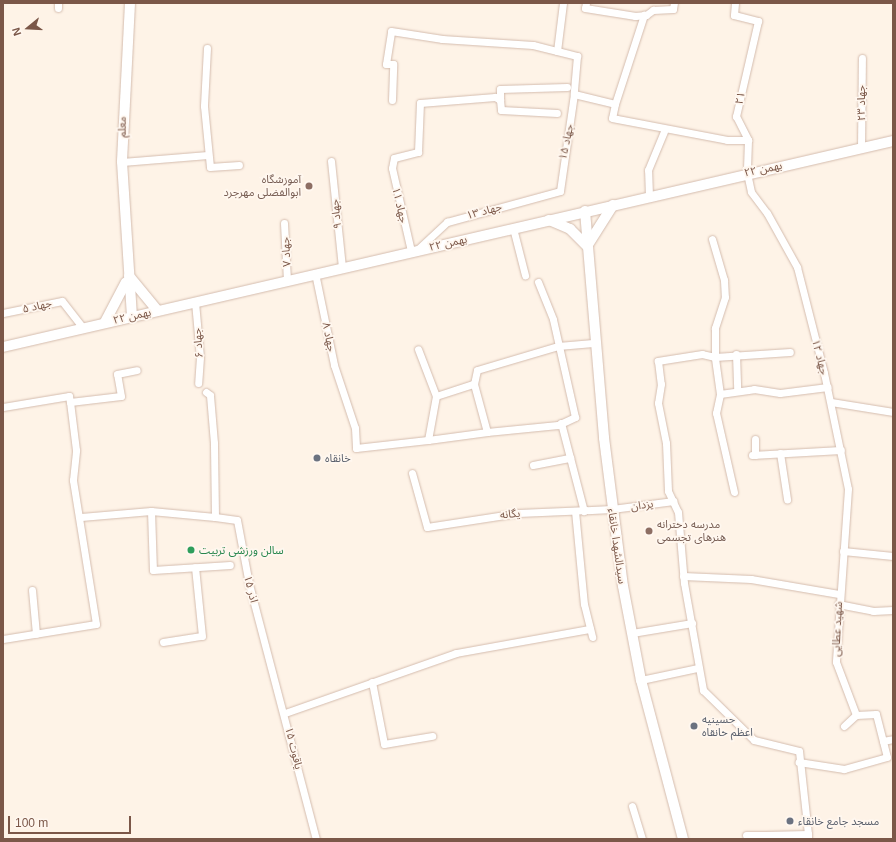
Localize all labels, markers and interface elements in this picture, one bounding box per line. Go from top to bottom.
north arrow [8,8,48,48]
text: N [10,26,24,37]
street label: جهاد ۲۳ [854,85,868,121]
street label: ۲۱ [732,90,748,106]
street label: معلم [115,117,129,137]
street label: جهاد ۱۵ [556,123,576,161]
street label: ۲۲ بهمن [743,159,783,179]
place label: آموزشگاه ابوالفضلی مهرجرد [223,173,301,199]
marker: آموزشگاه ابوالفضلی مهرجرد [304,181,314,191]
street label: جهاد ۱۱ [390,186,410,224]
street label: جهاد ۹ [328,198,344,230]
street label: جهاد ۱۳ [465,200,503,222]
street label: ۲۲ بهمن [428,232,468,254]
street label: جهاد ۷ [279,237,293,267]
street label: جهاد ۵ [21,296,53,316]
street label: ۲۲ بهمن [112,305,152,327]
street label: جهاد ۸ [320,321,338,353]
street label: جهاد ۶ [190,328,206,358]
street label: جهاد ۱۲ [809,338,831,376]
place label: خانقاه [325,451,351,465]
marker: خانقاه [312,453,322,463]
street label: یزدان [630,497,654,513]
street label: یگانه [499,507,521,521]
street label: سیدالشهدا خانقاء [605,507,629,585]
place label: مدرسه دخترانه هنرهای تجسمی [657,518,726,544]
marker: مدرسه دخترانه هنرهای تجسمی [644,526,654,536]
place label: سالن ورزشی تربیت [199,543,284,557]
marker: سالن ورزشی تربیت [186,545,196,555]
street label: اذر ۱۵ [241,574,261,604]
street label: شهید عطایی [829,601,845,657]
place label: حسینیه اعظم خانقاه [702,713,753,739]
marker: حسینیه اعظم خانقاه [689,721,699,731]
street label: یاقوت ۱۵ [282,725,306,771]
scale bar [10,808,133,834]
place label: مسجد جامع خانقاء [798,814,879,828]
text: 100 m [15,816,48,830]
marker: مسجد جامع خانقاء [785,816,795,826]

